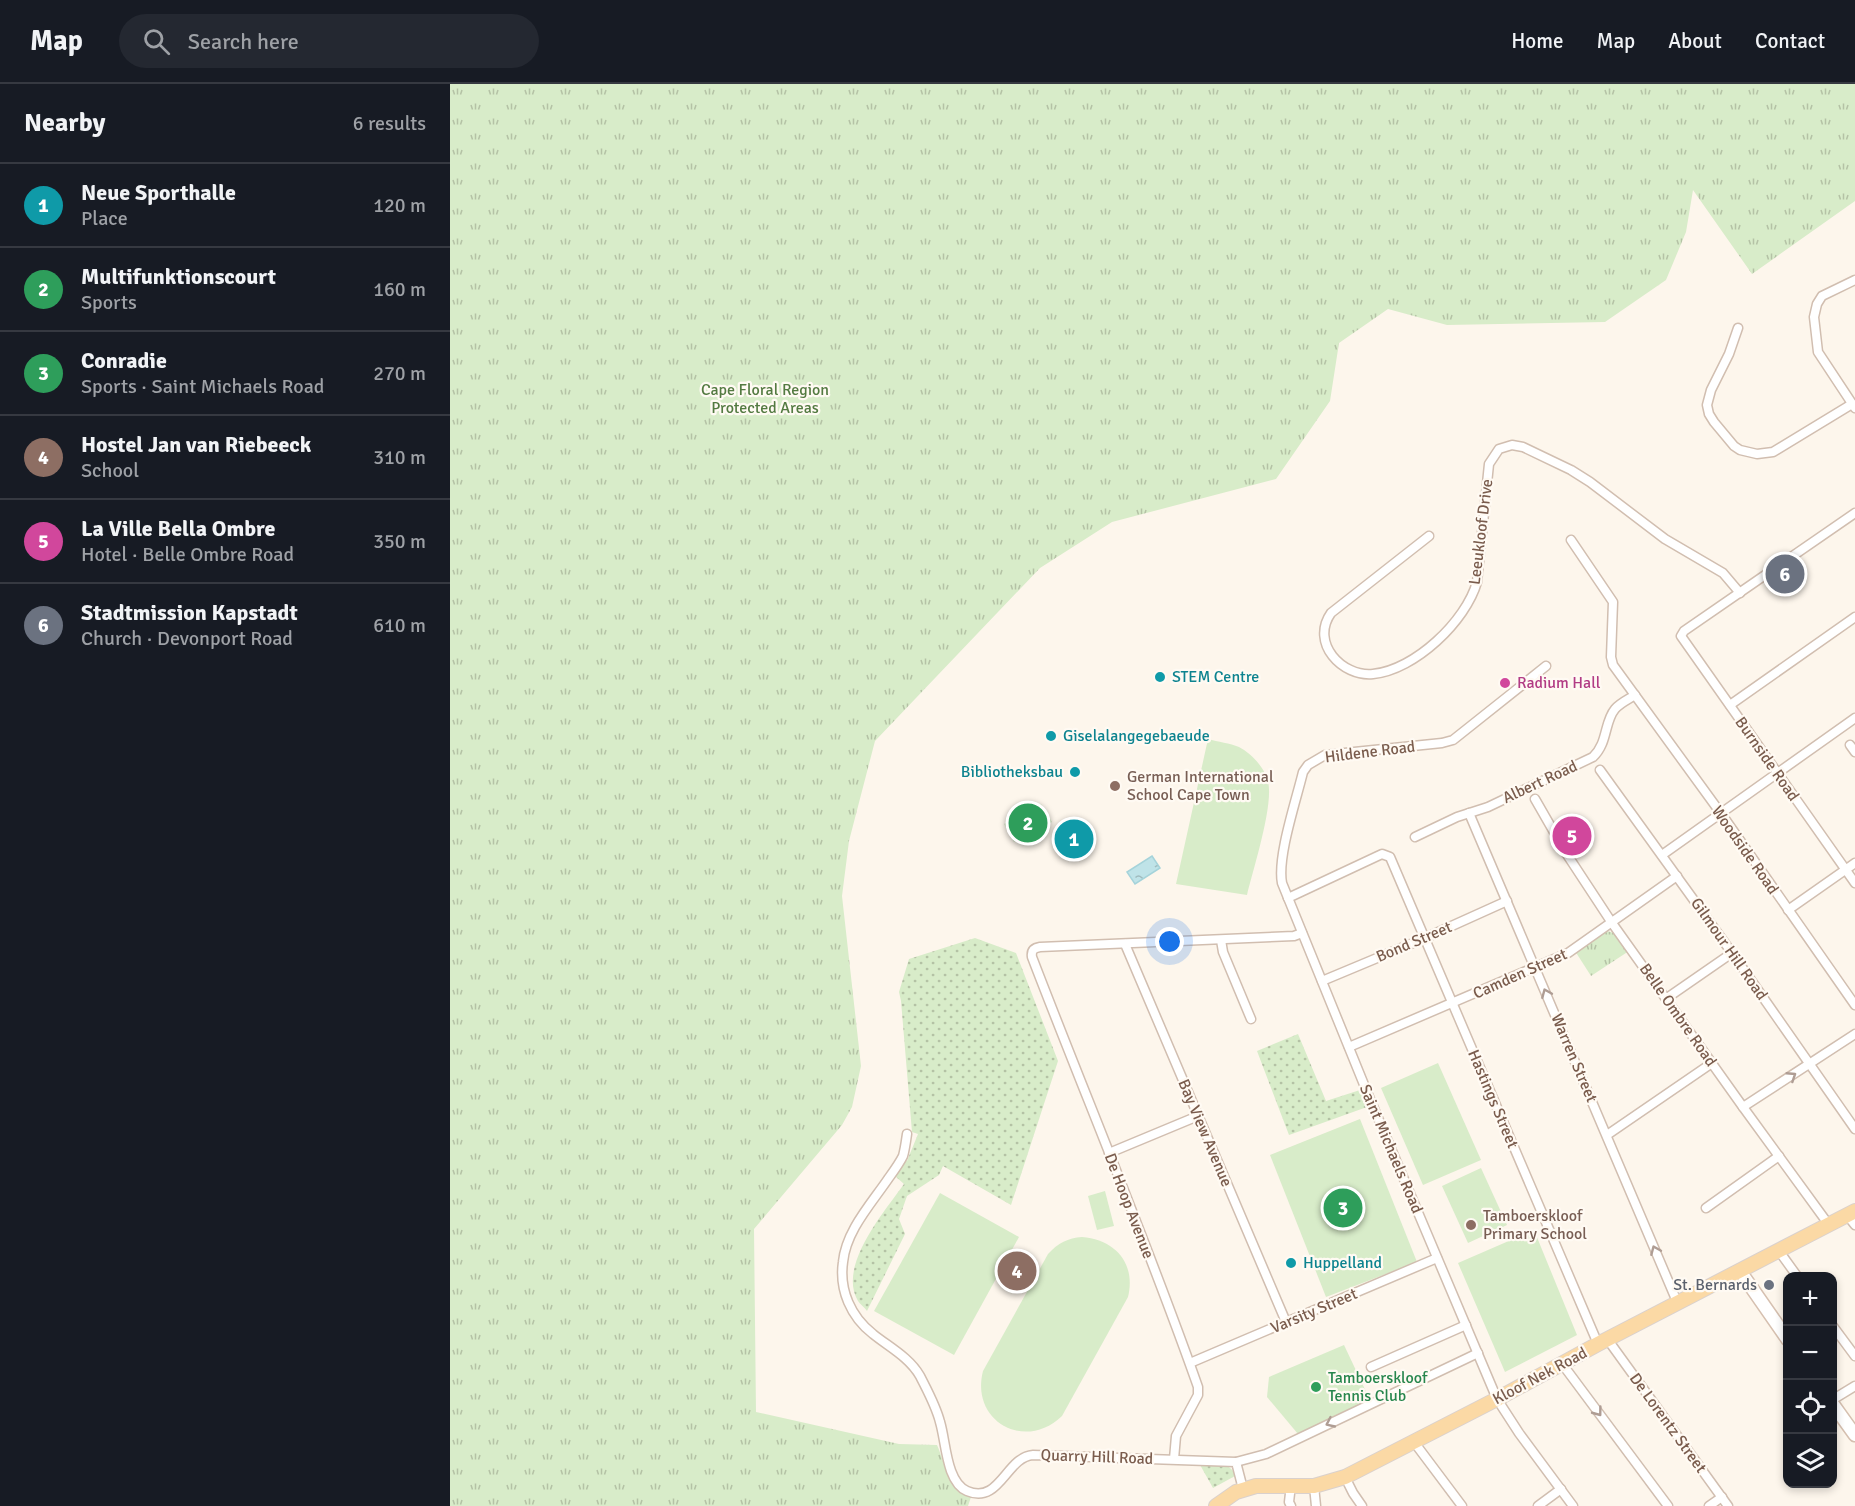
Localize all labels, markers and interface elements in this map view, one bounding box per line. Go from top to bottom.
search box [119,14,539,68]
text: Map [30,24,83,58]
icon: search [140,25,173,58]
text: Search here [188,28,299,55]
text: Home [1511,28,1564,54]
text: Map [1597,28,1635,54]
text: About [1668,28,1722,54]
text: Contact [1755,28,1825,54]
text: Nearby [24,107,105,139]
text: 6 results [353,111,426,136]
text: Neue Sporthalle [81,179,236,206]
text: 1 [38,193,49,218]
text: 120 m [373,193,426,218]
text: Place [81,206,128,231]
text: Multifunktionscourt [81,263,276,290]
text: 2 [38,277,49,302]
text: 160 m [373,277,426,302]
text: Sports [81,290,137,315]
text: Conradie [81,347,167,374]
text: 3 [38,361,49,386]
text: 270 m [373,361,426,386]
text: Sports · Saint Michaels Road [81,374,324,399]
park label: Cape Floral Region Protected Areas [701,380,829,418]
text: Hostel Jan van Riebeeck [81,431,311,458]
text: 4 [38,445,49,470]
text: 310 m [373,445,426,470]
text: School [81,458,139,483]
street label: Leeukloof Drive [1465,478,1497,586]
text: La Ville Bella Ombre [81,515,275,542]
text: 5 [38,529,49,554]
text: 350 m [373,529,426,554]
text: Hotel · Belle Ombre Road [81,542,294,567]
pin: 6 [1766,552,1804,596]
text: Stadtmission Kapstadt [81,599,298,626]
text: 6 [38,613,49,638]
text: 610 m [373,613,426,638]
text: Church · Devonport Road [81,626,293,651]
place label: STEM Centre [1172,667,1259,687]
marker: STEM Centre [1153,670,1167,684]
place label: Radium Hall [1517,673,1601,693]
marker: Radium Hall [1498,676,1512,690]
street label: Burnside Road [1731,713,1803,805]
place label: Giselalangegebaeude [1063,726,1210,746]
marker: Giselalangegebaeude [1044,729,1058,743]
street label: Hildene Road [1324,737,1416,767]
street label: Albert Road [1499,756,1581,808]
place label: Bibliotheksbau [961,762,1063,782]
marker: Bibliotheksbau [1068,765,1082,779]
place label: German International School Cape Town [1127,767,1274,805]
marker: German International School Cape Town [1108,779,1122,793]
pin: 2 [1008,800,1048,846]
street label: Woodside Road [1707,802,1783,898]
pin: 5 [1552,814,1592,858]
pin: 1 [1054,816,1094,861]
street label: Gilmour Hill Road [1686,894,1772,1004]
street label: Bond Street [1373,917,1455,967]
your location [1155,927,1184,956]
street label: Camden Street [1470,944,1570,1004]
street label: Belle Ombre Road [1635,960,1721,1070]
one-way arrow [1542,989,1554,1000]
street label: Warren Street [1546,1011,1602,1106]
street label: Hastings Street [1463,1047,1523,1152]
one-way arrow [1786,1071,1796,1083]
street label: Bay View Avenue [1173,1076,1237,1190]
street label: Saint Michaels Road [1355,1081,1427,1217]
street label: De Hoop Avenue [1100,1150,1158,1262]
pin: 3 [1324,1186,1362,1230]
place label: Tamboerskloof Primary School [1483,1206,1587,1244]
marker: Tamboerskloof Primary School [1464,1218,1478,1232]
one-way arrow [1651,1246,1663,1257]
pin: 4 [998,1248,1036,1294]
place label: Huppelland [1303,1253,1382,1273]
marker: Huppelland [1284,1256,1298,1270]
map controls [1783,1272,1837,1488]
button: + [1783,1272,1837,1326]
place label: St. Bernards [1673,1275,1757,1295]
marker: St. Bernards [1762,1278,1776,1292]
street label: Varsity Street [1268,1284,1361,1338]
button: − [1783,1326,1837,1380]
street label: Kloof Nek Road [1489,1343,1591,1409]
place label: Tamboerskloof Tennis Club [1328,1368,1428,1406]
street label: De Lorentz Street [1625,1369,1711,1477]
marker: Tamboerskloof Tennis Club [1309,1380,1323,1394]
button: locate [1783,1380,1837,1434]
one-way arrow [1590,1405,1601,1416]
one-way arrow [1325,1416,1336,1428]
button: layers [1783,1434,1837,1488]
street label: Quarry Hill Road [1040,1445,1154,1469]

